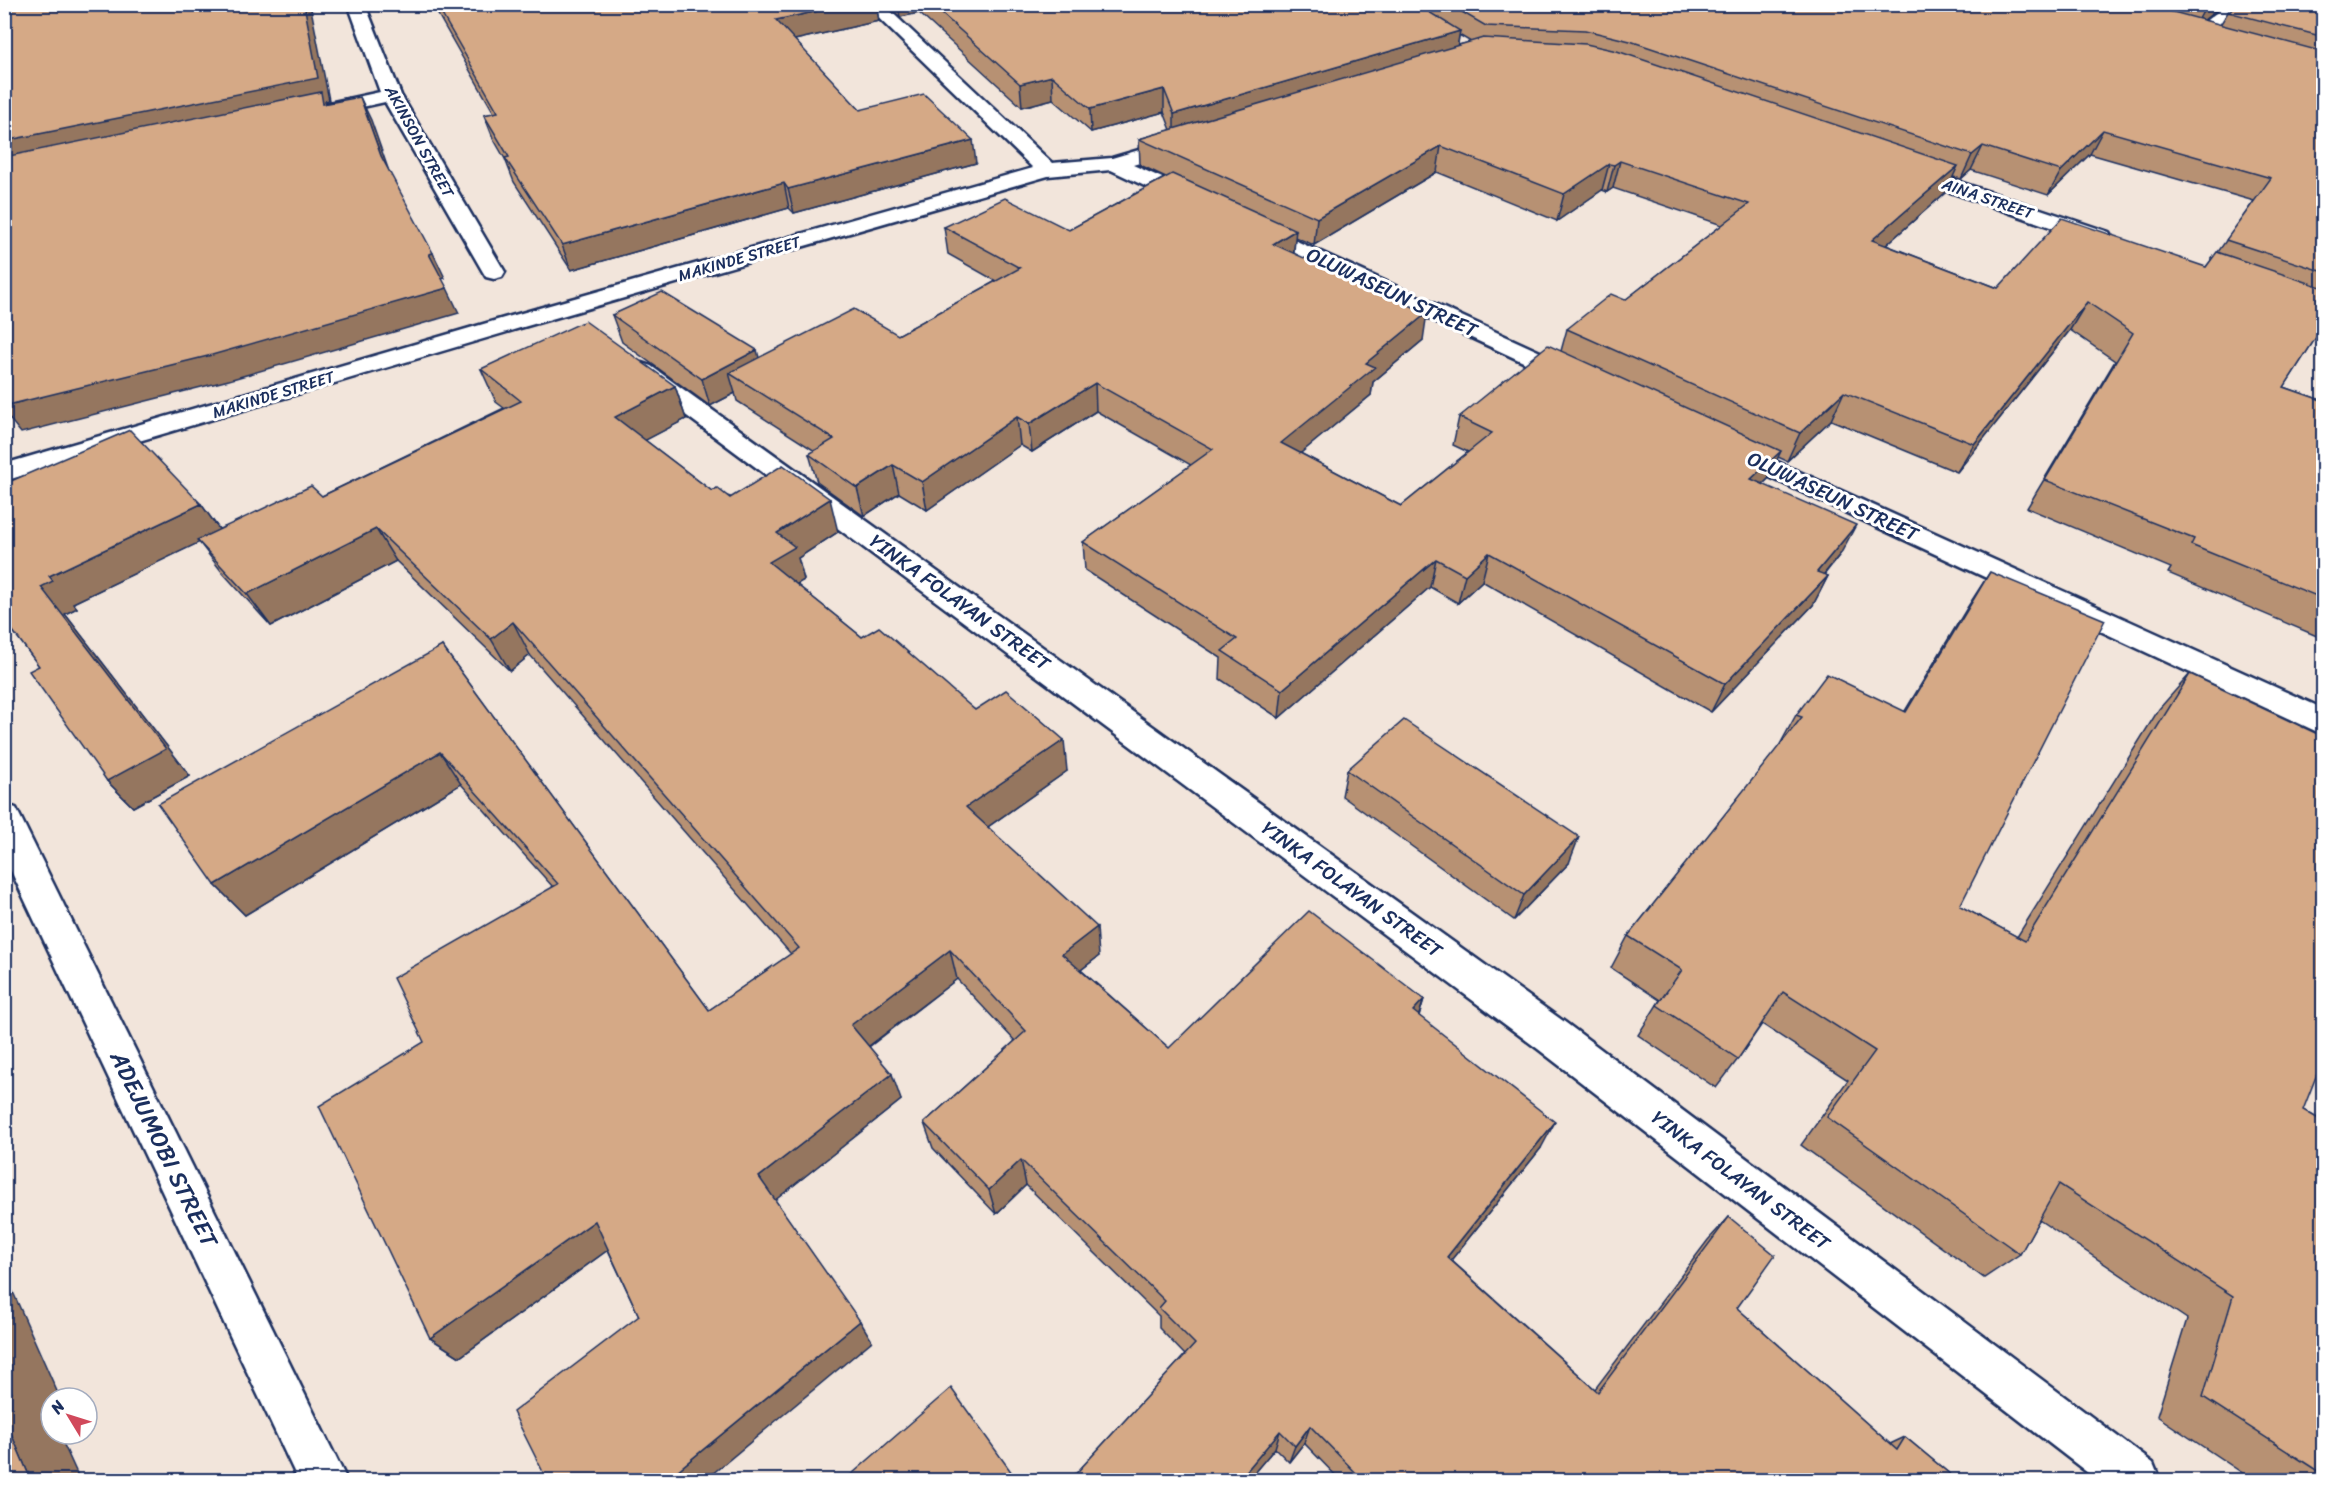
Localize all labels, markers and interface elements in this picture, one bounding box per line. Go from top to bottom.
street label: AKINSON STREET [376,79,463,204]
street label: AINA STREET [1937,169,2039,228]
street label: MAKINDE STREET [675,227,805,290]
street label: OLUWASEUN STREET [1300,237,1484,348]
street label: MAKINDE STREET [209,362,339,427]
street label: OLUWASEUN STREET [1741,441,1925,552]
street label: YINKA FOLAYAN STREET [862,525,1059,681]
street label: YINKA FOLAYAN STREET [1254,812,1451,968]
street label: ADEJUMOBI STREET [98,1042,230,1256]
street label: YINKA FOLAYAN STREET [1644,1101,1839,1260]
north arrow [39,1386,99,1446]
text: N [42,1393,73,1421]

